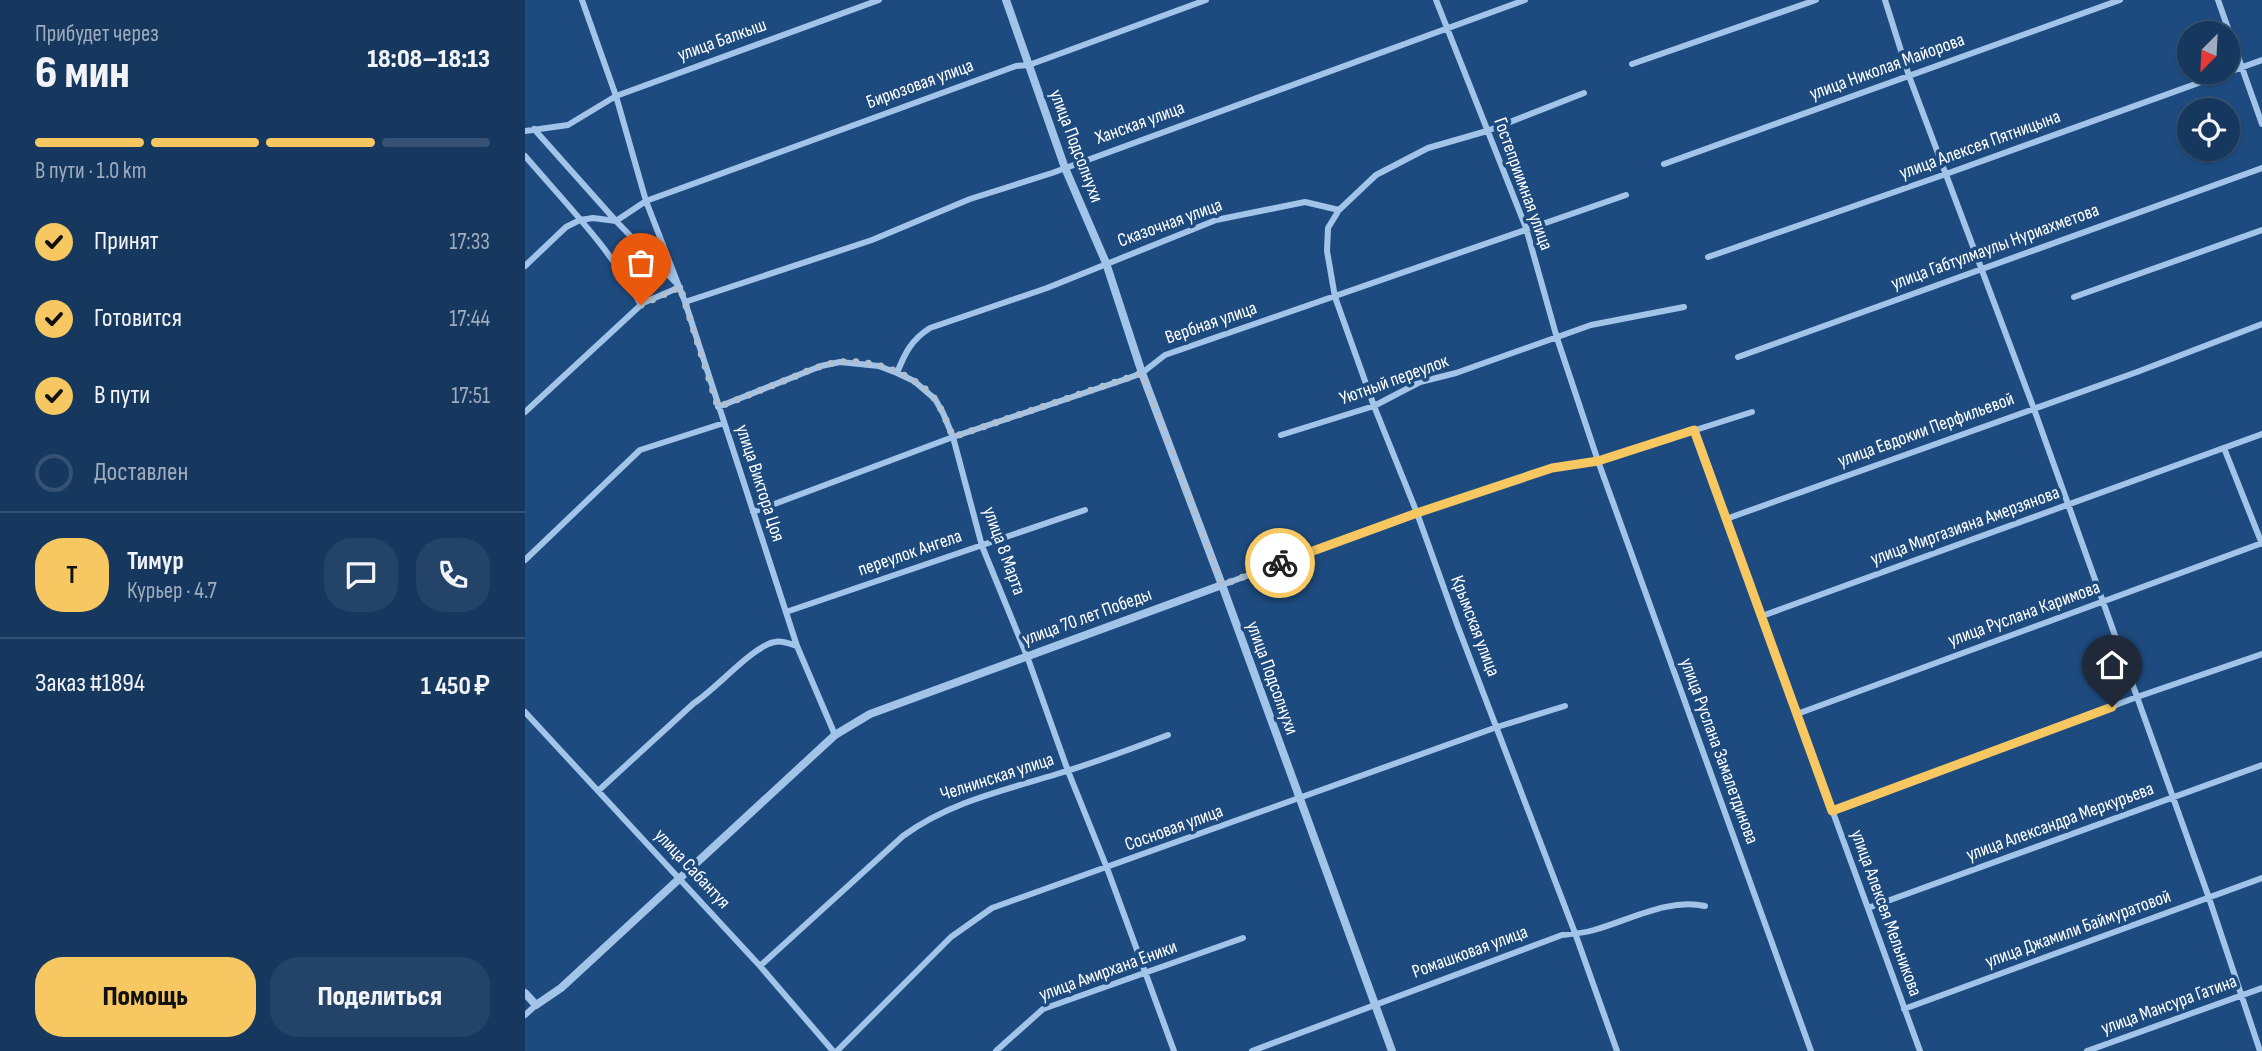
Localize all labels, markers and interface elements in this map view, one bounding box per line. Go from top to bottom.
street label: улица Балкыш [674,13,770,67]
text: Прибудет через [35,20,159,48]
north arrow [2177,21,2240,84]
map controls [2177,21,2240,161]
street label: улица Николая Майорова [1806,28,1968,106]
text: 18:08–18:13 [367,44,490,75]
text: 6 мин [35,46,130,101]
street label: Бирюзовая улица [863,54,977,114]
street label: улица Подсолнухи [1044,86,1108,206]
street label: Ханская улица [1091,96,1188,150]
button: locate [2177,98,2240,161]
street label: улица Алексея Пятницына [1896,105,2064,185]
street label: Гостеприимная улица [1488,115,1558,253]
text: В пути · 1.0 km [35,157,146,185]
street label: Сказочная улица [1115,193,1225,253]
street label: улица Габтулмаулы Нуриахметова [1888,199,2102,295]
icon: check [35,223,73,261]
text: Принят [94,226,159,257]
text: 17:33 [449,228,490,256]
pin [611,233,671,305]
icon: bag [622,244,660,282]
street label: Вербная улица [1162,297,1260,349]
icon: check [35,300,73,338]
text: Готовится [94,303,182,334]
text: 17:44 [449,305,490,333]
street label: Уютный переулок [1336,349,1452,410]
icon: check [35,377,73,415]
text: В пути [94,380,150,411]
text: 17:51 [451,382,490,410]
street label: улица Евдокии Перфильевой [1835,387,2017,473]
street label: улица Виктора Цоя [730,422,790,544]
text: Доставлен [94,457,188,488]
street label: улица Миргазияна Амерзянова [1867,481,2063,571]
street label: улица 8 Марта [977,504,1031,598]
street label: переулок Ангела [855,524,965,582]
courier [1245,528,1315,598]
button: chat [324,538,398,612]
button: phone [416,538,490,612]
icon: bike [1261,544,1299,582]
text: Тимур [127,546,184,577]
text: Т [66,560,78,591]
street label: Крымская улица [1445,572,1505,680]
street label: улица Руслана Каримова [1945,576,2103,652]
text: Курьер · 4.7 [127,577,217,605]
street label: улица 70 лет Победы [1019,583,1155,651]
street label: улица Подсолнухи [1241,618,1303,738]
pin [2082,635,2142,707]
icon: home [2093,646,2131,684]
street label: улица Руслана Замалетдинова [1675,655,1763,847]
text: Заказ #1894 [35,668,145,699]
text: 1 450 ₽ [421,671,490,702]
street label: Челнинская улица [937,748,1057,806]
street label: улица Александра Меркурьева [1963,777,2157,867]
street label: Сосновая улица [1122,800,1226,856]
street label: улица Сабантуя [649,824,735,914]
street label: улица Алексея Мельникова [1845,827,1927,999]
street label: улица Джамили Баймуратовой [1982,885,2174,973]
street label: Ромашковая улица [1409,920,1531,984]
street label: улица Амирхана Еники [1036,935,1180,1007]
button: Помощь [35,957,256,1037]
button: Поделиться [270,957,490,1037]
street label: улица Мансура Гатина [2098,970,2240,1040]

